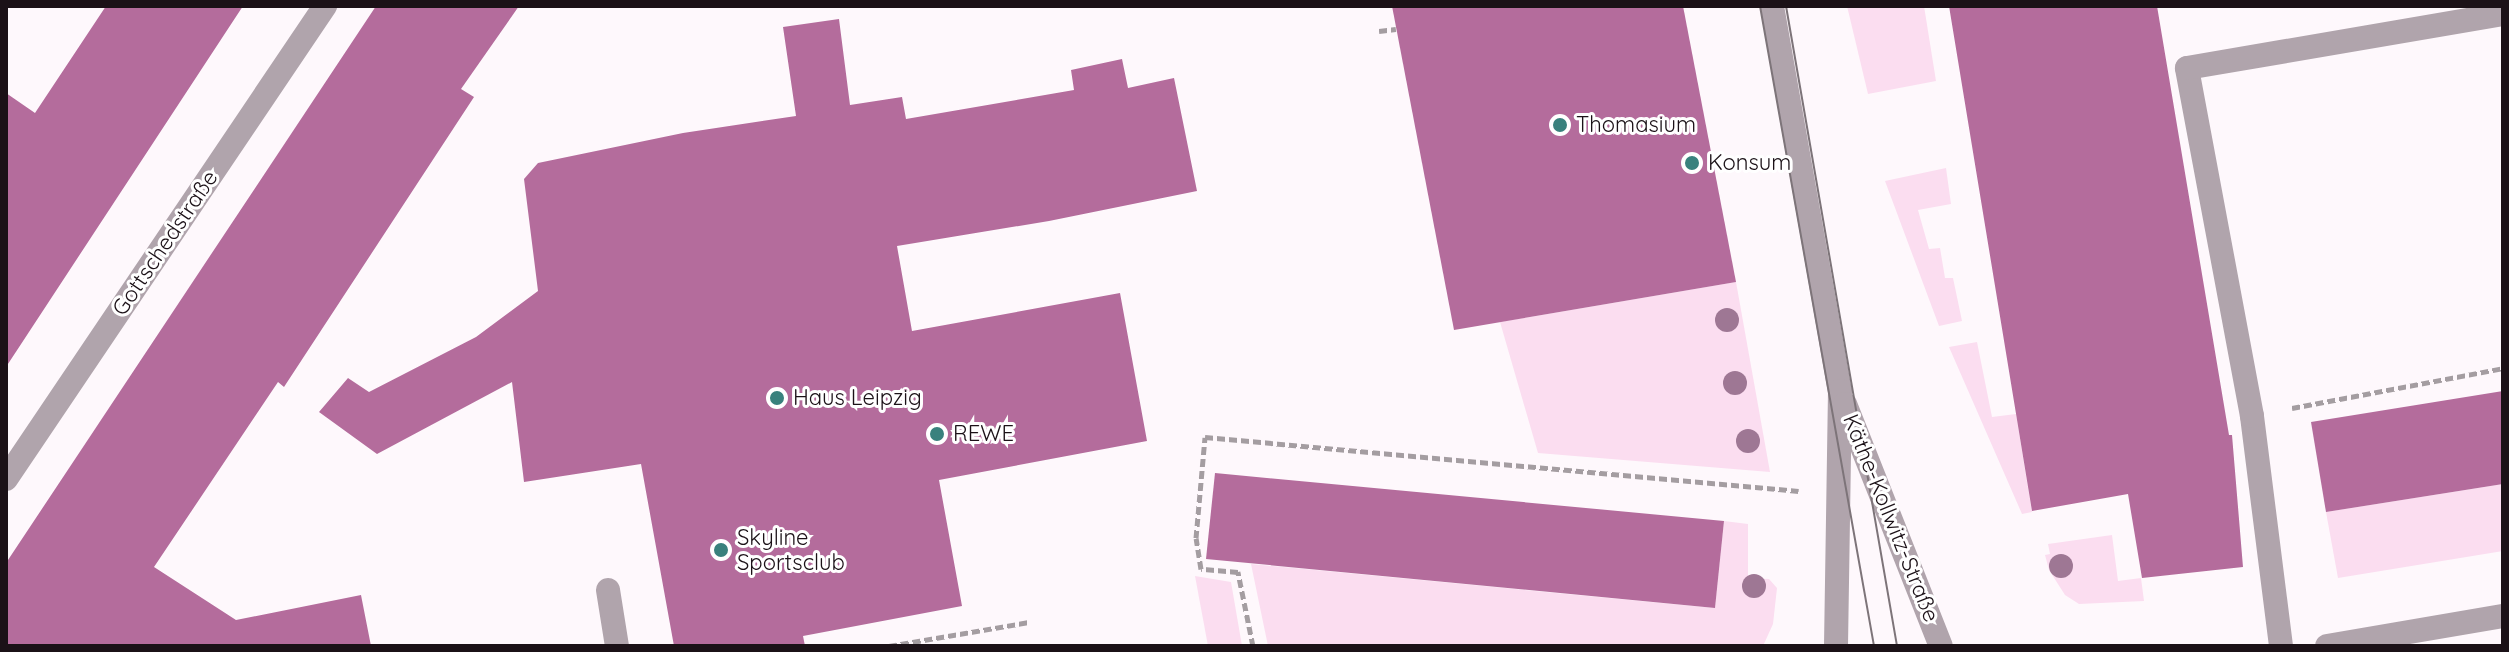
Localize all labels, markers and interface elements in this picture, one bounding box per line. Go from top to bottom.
place label: Thomasium [1576,112,1696,138]
marker: Thomasium [1551,116,1569,134]
place label: Konsum [1708,150,1791,176]
marker: Konsum [1683,154,1701,172]
street label: Gottschedstraße [107,166,223,320]
place label: Haus Leipzig [793,385,922,411]
marker: Haus Leipzig [768,389,786,407]
street label: Käthe-Kollwitz-Straße [1837,410,1945,626]
place label: REWE [953,421,1014,447]
marker: REWE [928,425,946,443]
place label: Skyline Sportsclub [737,524,845,576]
marker: Skyline Sportsclub [712,541,730,559]

